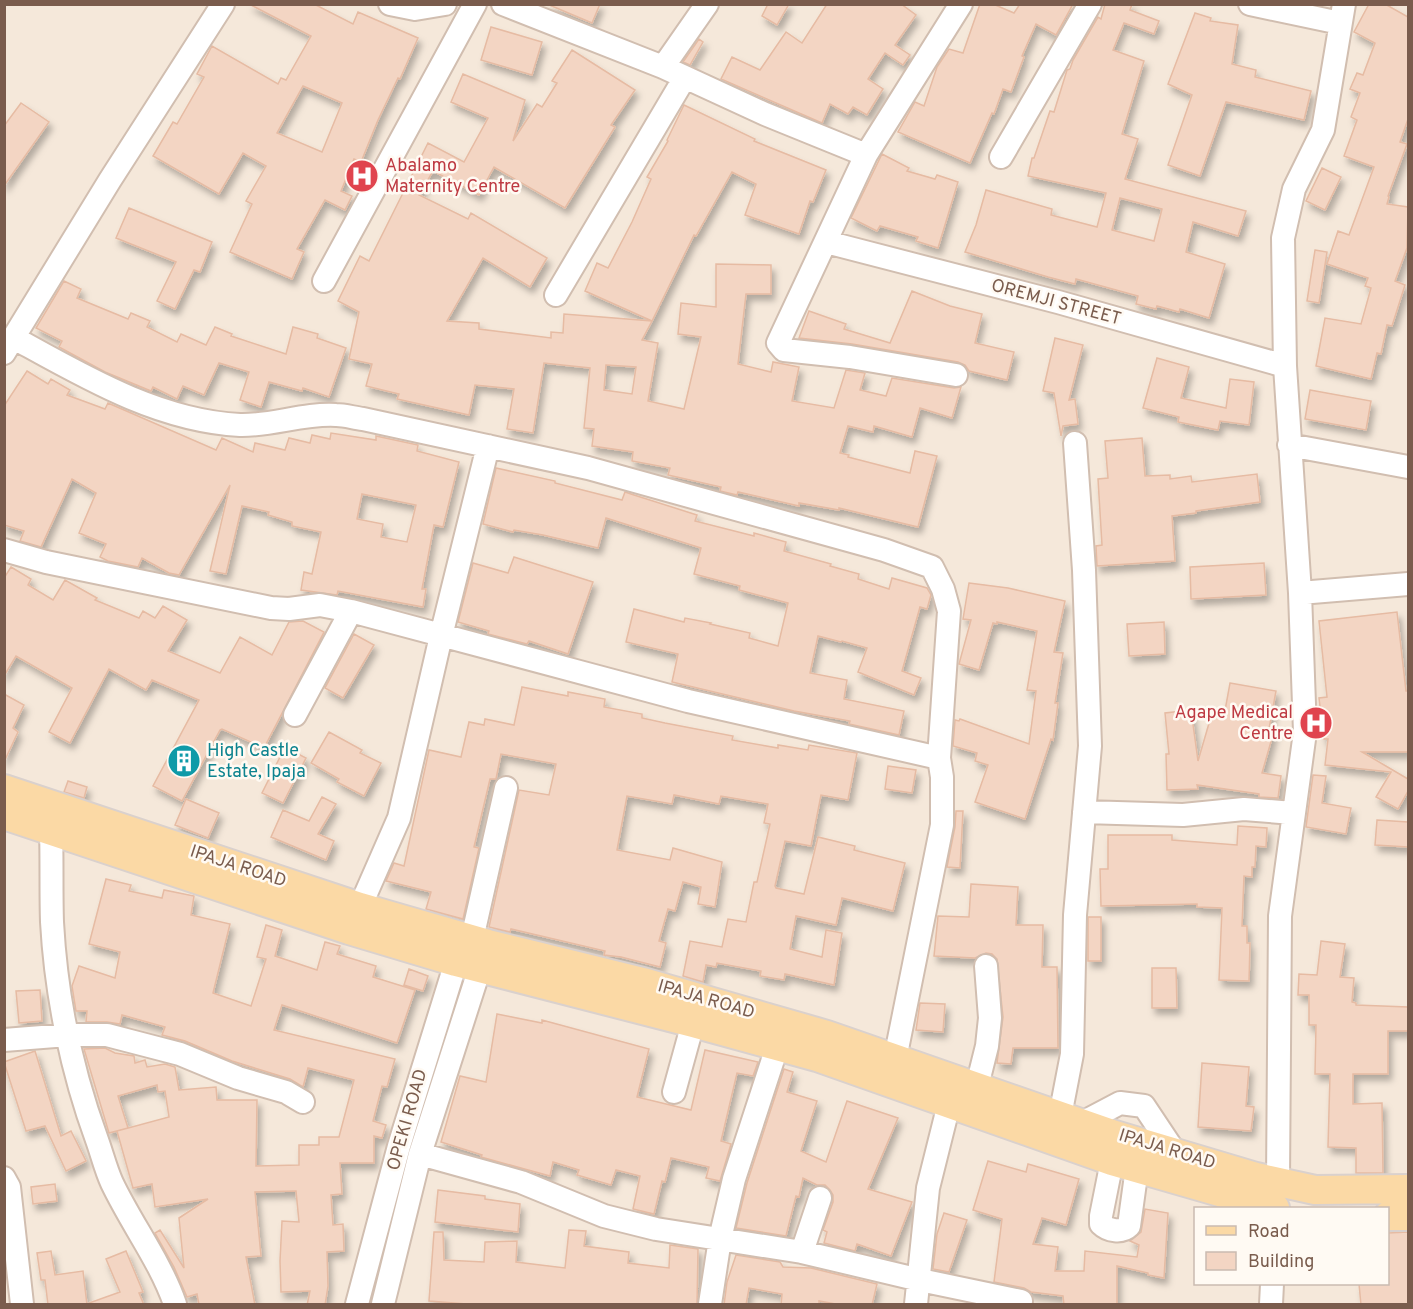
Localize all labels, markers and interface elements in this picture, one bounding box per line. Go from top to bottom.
place label: Abalamo Maternity Centre [385,155,520,199]
hospital icon: Abalamo Maternity Centre [344,158,380,194]
street label: OREMJI STREET [988,275,1124,331]
place label: Agape Medical Centre [1174,702,1293,746]
hospital icon: Agape Medical Centre [1298,705,1334,741]
place label: High Castle Estate, Ipaja [207,740,306,784]
building icon: High Castle Estate, Ipaja [166,743,202,779]
street label: IPAJA ROAD [187,841,289,893]
street label: IPAJA ROAD [655,975,757,1025]
street label: OPEKI ROAD [383,1067,433,1173]
street label: IPAJA ROAD [1116,1124,1218,1176]
legend [1194,1207,1389,1285]
text: Road [1248,1221,1290,1244]
text: Building [1248,1251,1314,1274]

